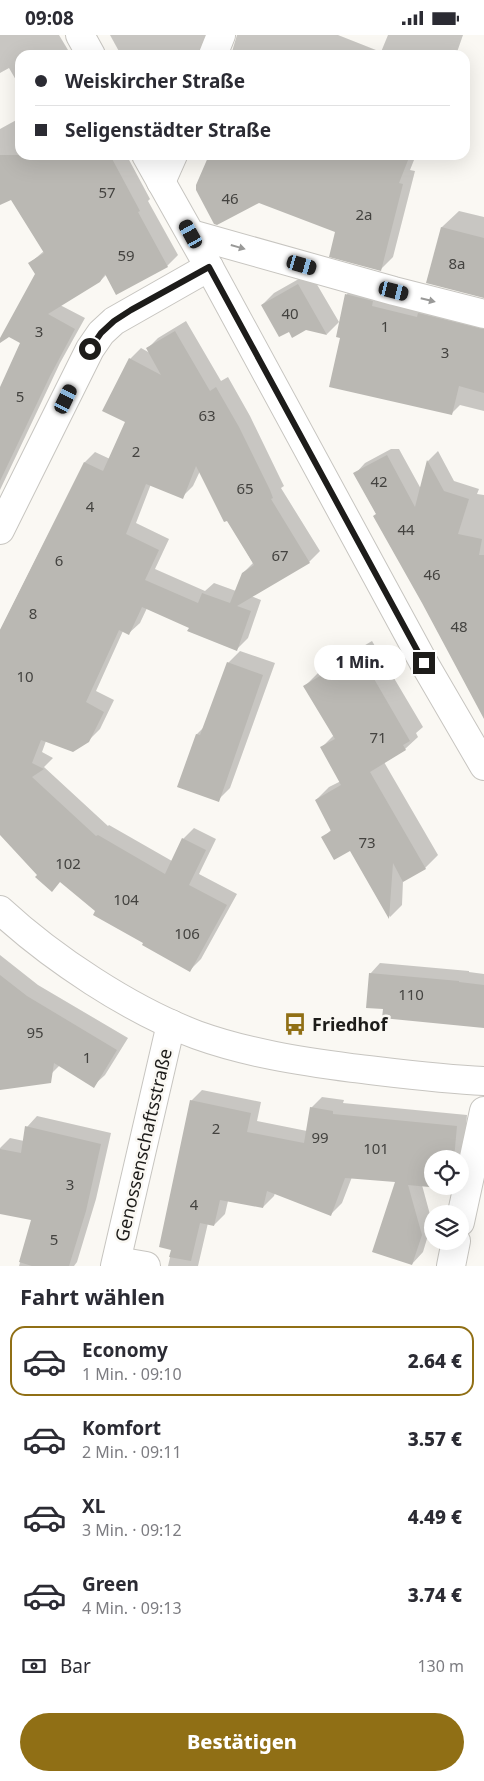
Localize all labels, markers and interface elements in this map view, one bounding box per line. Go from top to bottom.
text: 09:08 [25,5,74,31]
text: Weiskircher Straße [65,68,245,94]
text: Seligenstädter Straße [65,117,271,143]
house number: 57 [98,182,116,202]
house number: 46 [221,188,239,208]
house number: 2a [356,204,373,224]
car [177,217,204,251]
one-way arrow [230,244,245,252]
house number: 59 [117,245,135,265]
house number: 8a [449,253,466,273]
car [285,254,318,276]
car [377,280,410,302]
one-way arrow [421,296,436,304]
house number: 40 [281,303,299,323]
house number: 1 [381,316,389,336]
house number: 3 [35,321,43,341]
route start [79,338,101,360]
house number: 3 [441,342,449,362]
car [52,382,79,416]
house number: 5 [16,386,24,406]
house number: 63 [198,405,216,425]
house number: 2 [132,441,140,461]
house number: 42 [370,471,388,491]
house number: 65 [236,478,254,498]
house number: 4 [86,496,95,516]
house number: 44 [397,519,415,539]
house number: 67 [271,545,289,565]
house number: 6 [55,550,63,570]
house number: 46 [423,564,441,584]
house number: 8 [29,603,37,623]
house number: 48 [450,616,468,636]
callout: 1 Min. [314,645,406,681]
text: 1 Min. [336,651,384,673]
route end [413,652,435,674]
house number: 10 [16,666,34,686]
house number: 71 [369,727,387,747]
house number: 73 [358,832,376,852]
house number: 102 [55,853,81,873]
house number: 104 [113,889,139,909]
house number: 106 [174,923,200,943]
house number: 110 [398,984,424,1004]
bus stop icon: Friedhof [282,1011,308,1037]
place label: Friedhof [312,1012,388,1036]
house number: 95 [26,1022,44,1042]
street label: Genossenschaftsstraße [109,1046,177,1244]
house number: 1 [83,1047,91,1067]
house number: 2 [212,1118,220,1138]
house number: 99 [311,1127,329,1147]
house number: 101 [363,1138,389,1158]
map controls [424,1150,469,1250]
button: locate [424,1150,469,1195]
house number: 3 [66,1174,74,1194]
house number: 4 [190,1194,199,1214]
button: layers [424,1205,469,1250]
house number: 5 [50,1229,58,1249]
text: Fahrt wählen [20,1281,165,1311]
text: Economy [82,1337,168,1363]
icon: car [22,1339,67,1384]
text: 2.64 € [408,1348,462,1374]
text: 1 Min. · 09:10 [82,1363,182,1385]
text: Komfort [82,1415,161,1441]
icon: car [22,1417,67,1462]
text: 3.57 € [408,1426,462,1452]
text: 2 Min. · 09:11 [82,1441,182,1463]
text: XL [82,1493,105,1519]
icon: car [22,1495,67,1540]
text: 4.49 € [408,1504,462,1530]
text: 3 Min. · 09:12 [82,1519,182,1541]
text: Green [82,1571,139,1597]
icon: car [22,1573,67,1618]
text: 3.74 € [408,1582,462,1608]
text: 4 Min. · 09:13 [82,1597,182,1619]
icon: cash [20,1652,48,1680]
text: Bar [60,1653,91,1679]
text: 130 m [417,1655,464,1677]
button: Bestätigen [20,1713,464,1771]

